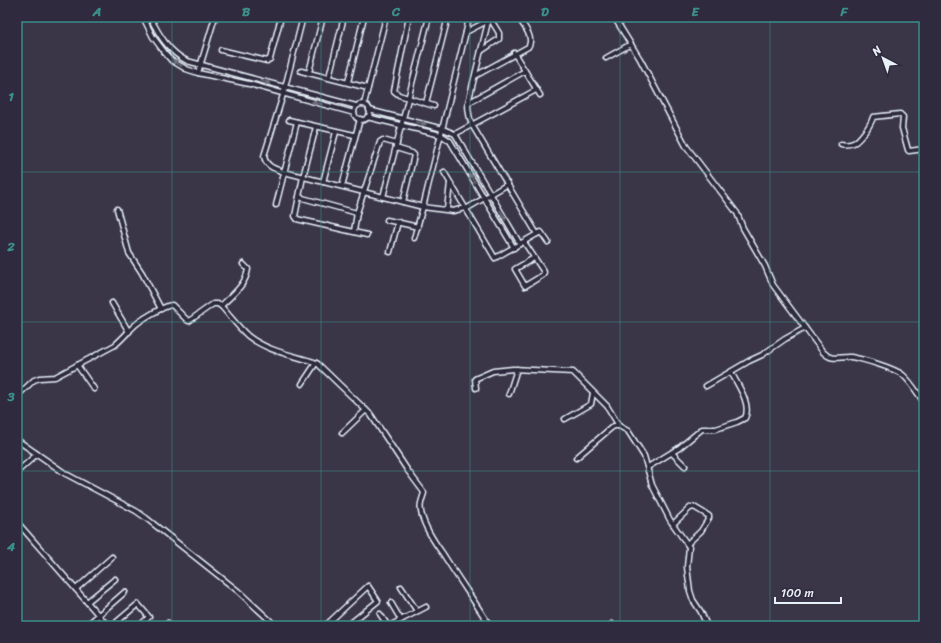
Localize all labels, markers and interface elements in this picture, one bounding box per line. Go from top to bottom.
text: A [92,0,101,23]
text: B [242,0,251,23]
text: C [391,0,401,23]
text: D [541,0,549,23]
text: E [691,0,700,23]
text: F [839,0,848,23]
north arrow [863,38,903,78]
text: N [867,41,886,61]
one-way arrow [171,60,183,67]
one-way arrow [259,80,271,86]
text: 1 [8,85,14,108]
one-way arrow [311,100,323,106]
one-way arrow [415,121,427,127]
one-way arrow [469,172,476,184]
one-way arrow [499,210,507,220]
text: 2 [6,235,15,258]
text: 3 [6,385,15,408]
text: 4 [6,535,16,558]
scale bar [775,579,841,605]
text: 100 m [781,582,814,604]

